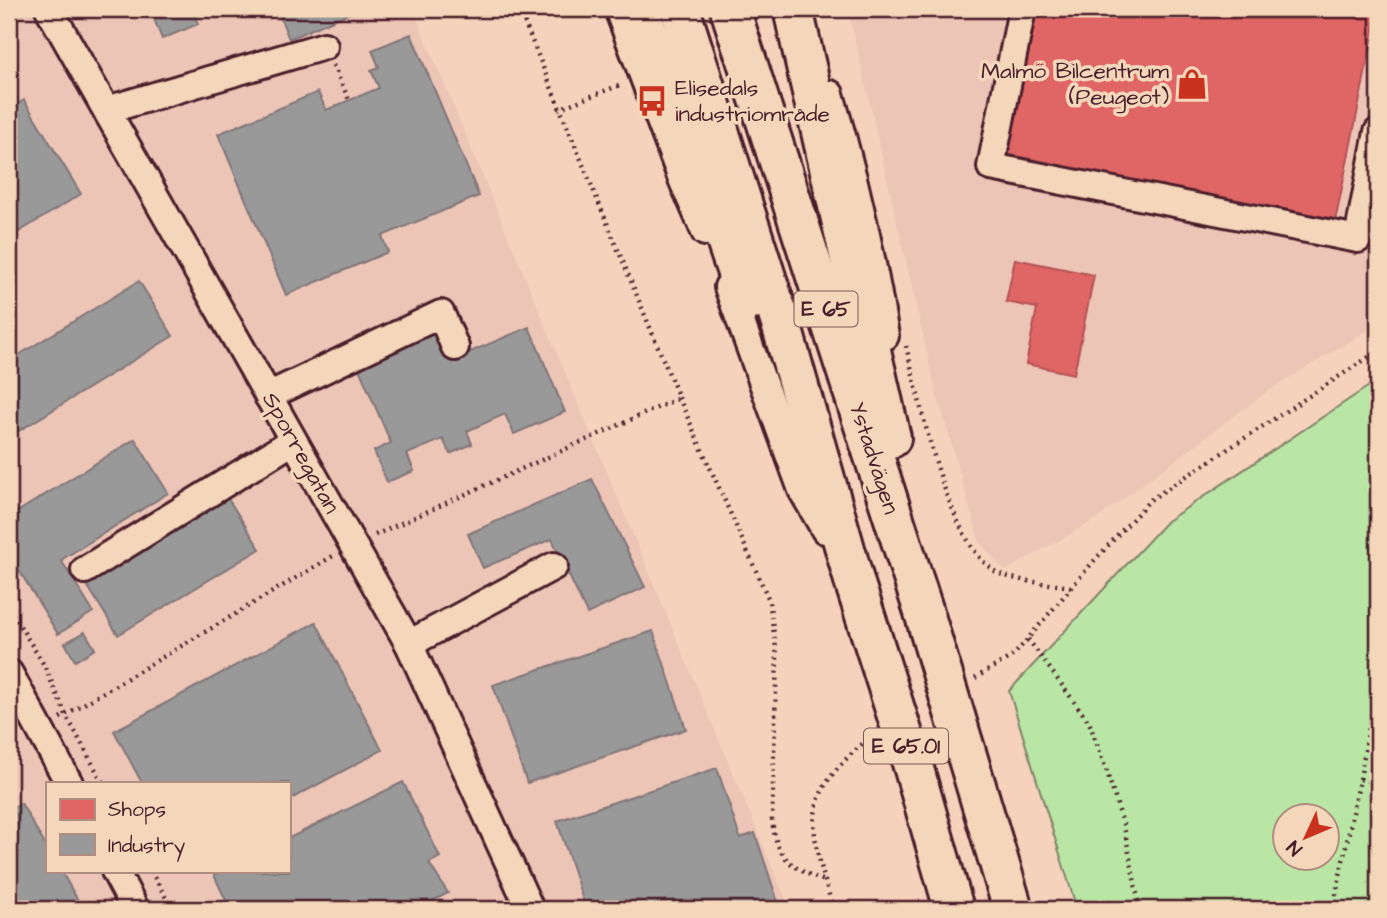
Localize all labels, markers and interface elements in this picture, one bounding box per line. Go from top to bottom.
place label: Malmö Bilcentrum (Peugeot) [981,55,1169,114]
shop icon: Malmö Bilcentrum (Peugeot) [1175,67,1209,101]
place label: Elisedals industriområde [675,72,830,130]
bus stop icon: Elisedals industriområde [635,84,669,118]
road number: E 65 [794,292,858,326]
street label: Sporregatan [254,386,348,520]
street label: Ystadvägen [840,398,907,518]
road number: E 65.01 [864,728,948,764]
legend [46,782,290,872]
text: Shops [108,795,166,825]
north arrow [1272,802,1342,872]
text: Industry [108,831,186,862]
text: N [1281,834,1309,861]

